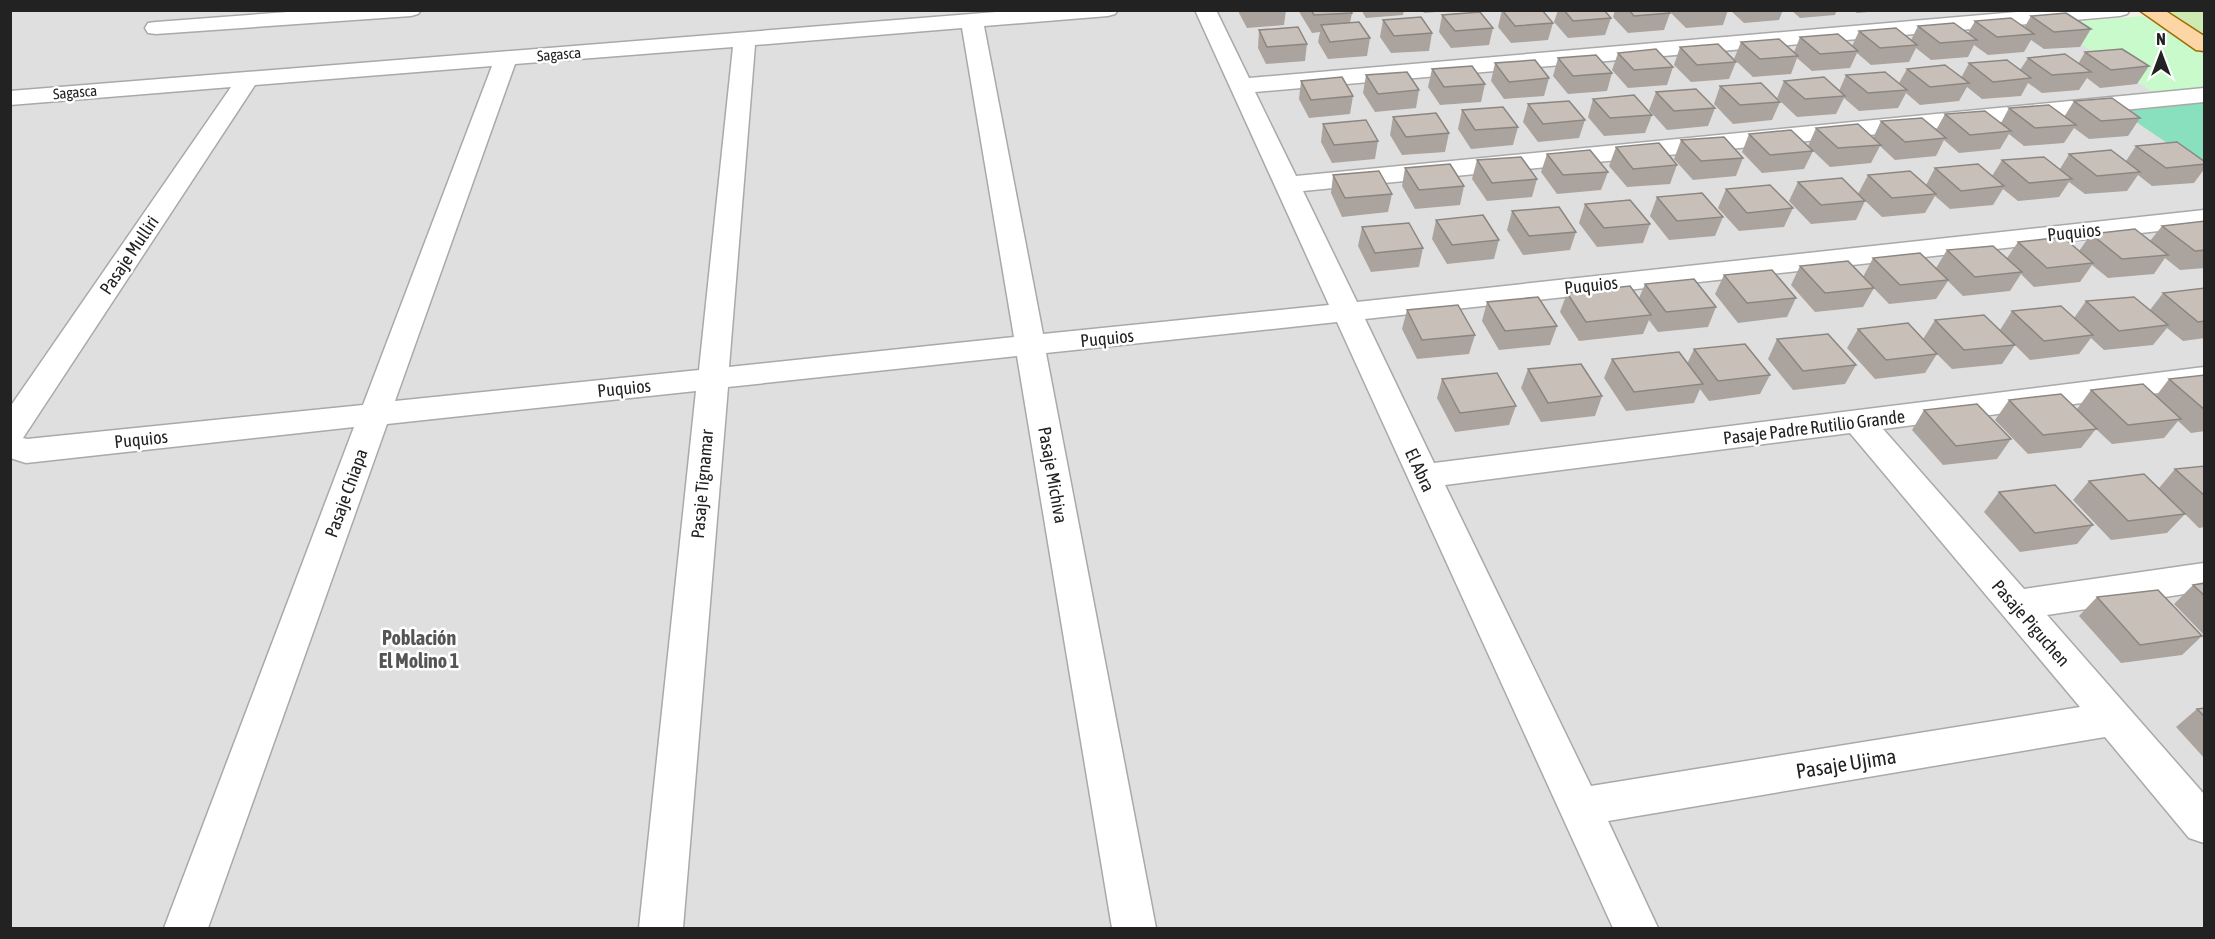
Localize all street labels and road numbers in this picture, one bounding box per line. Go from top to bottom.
street label: Sagasca [536,44,582,64]
street label: Sagasca [52,82,98,102]
street label: Pasaje Mulliri [95,212,163,298]
street label: Puquios [2046,219,2102,245]
street label: Puquios [1563,272,1619,298]
street label: Puquios [1079,325,1135,351]
street label: Puquios [596,375,652,401]
street label: Pasaje Padre Rutilio Grande [1722,405,1906,449]
street label: Pasaje Michiva [1034,425,1072,525]
street label: Puquios [113,426,169,452]
street label: Pasaje Tignamar [687,428,717,539]
street label: El Abra [1401,445,1439,495]
street label: Pasaje Chiapa [320,446,372,540]
street label: Pasaje Piguchen [1988,575,2074,671]
street label: Pasaje Ujima [1794,743,1898,783]

